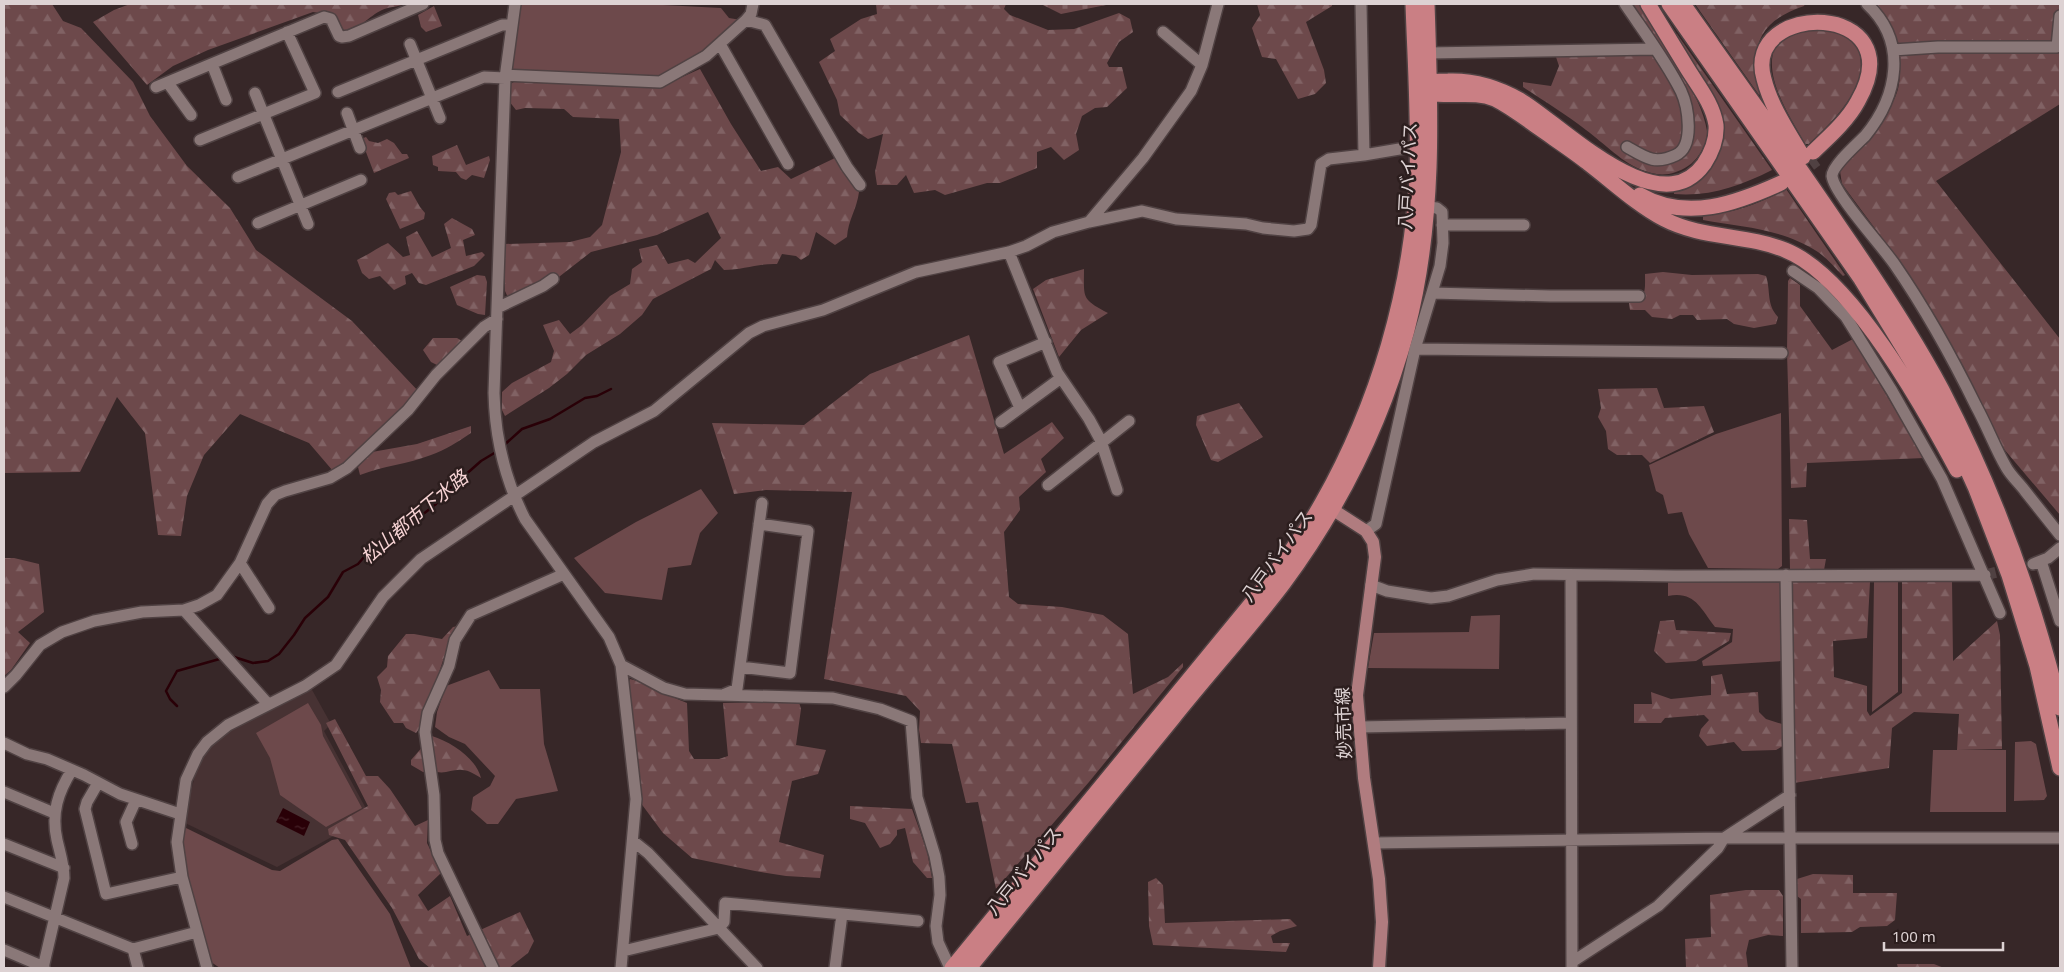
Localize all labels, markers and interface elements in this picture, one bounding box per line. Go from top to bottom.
street label: 八戸バイパス [1392,122,1422,230]
water label: 松山都市下水路 [355,463,475,570]
street label: 八戸バイパス [1235,505,1318,606]
street label: 妙売市線 [1330,687,1356,759]
street label: 八戸バイパス [980,821,1066,920]
scale bar [1884,920,2003,952]
text: 100 m [1892,926,1936,946]

